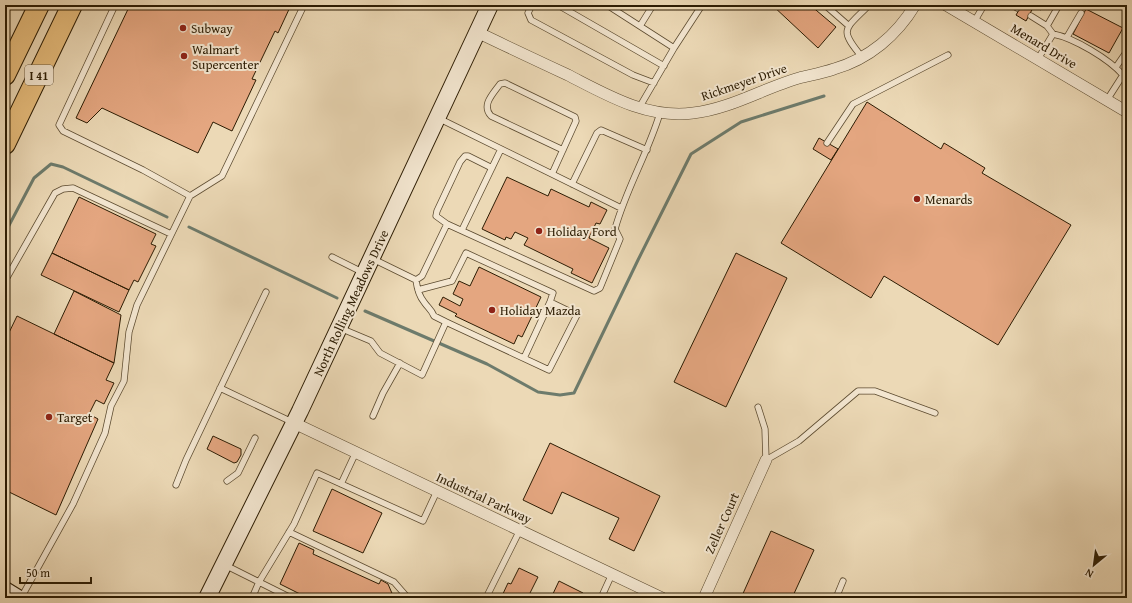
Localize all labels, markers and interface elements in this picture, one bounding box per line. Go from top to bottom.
place label: Subway [191,19,233,38]
street label: Menard Drive [1007,19,1081,73]
marker: Subway [178,23,188,33]
place label: Walmart Supercenter [192,40,260,74]
marker: Walmart Supercenter [179,51,189,61]
street label: Rickmeyer Drive [698,58,790,106]
road number: I 41 [25,65,53,85]
place label: Menards [925,190,973,209]
marker: Menards [912,194,922,204]
place label: Holiday Ford [547,222,617,241]
marker: Holiday Ford [534,226,544,236]
street label: North Rolling Meadows Drive [309,227,393,379]
place label: Holiday Mazda [500,301,581,320]
marker: Holiday Mazda [487,305,497,315]
place label: Target [57,408,93,427]
marker: Target [44,412,54,422]
street label: Industrial Parkway [433,468,535,529]
street label: Zeller Court [700,489,744,557]
north arrow [1074,545,1114,585]
scale bar [20,559,91,585]
text: 50 m [26,564,50,581]
text: N [1081,565,1096,583]

